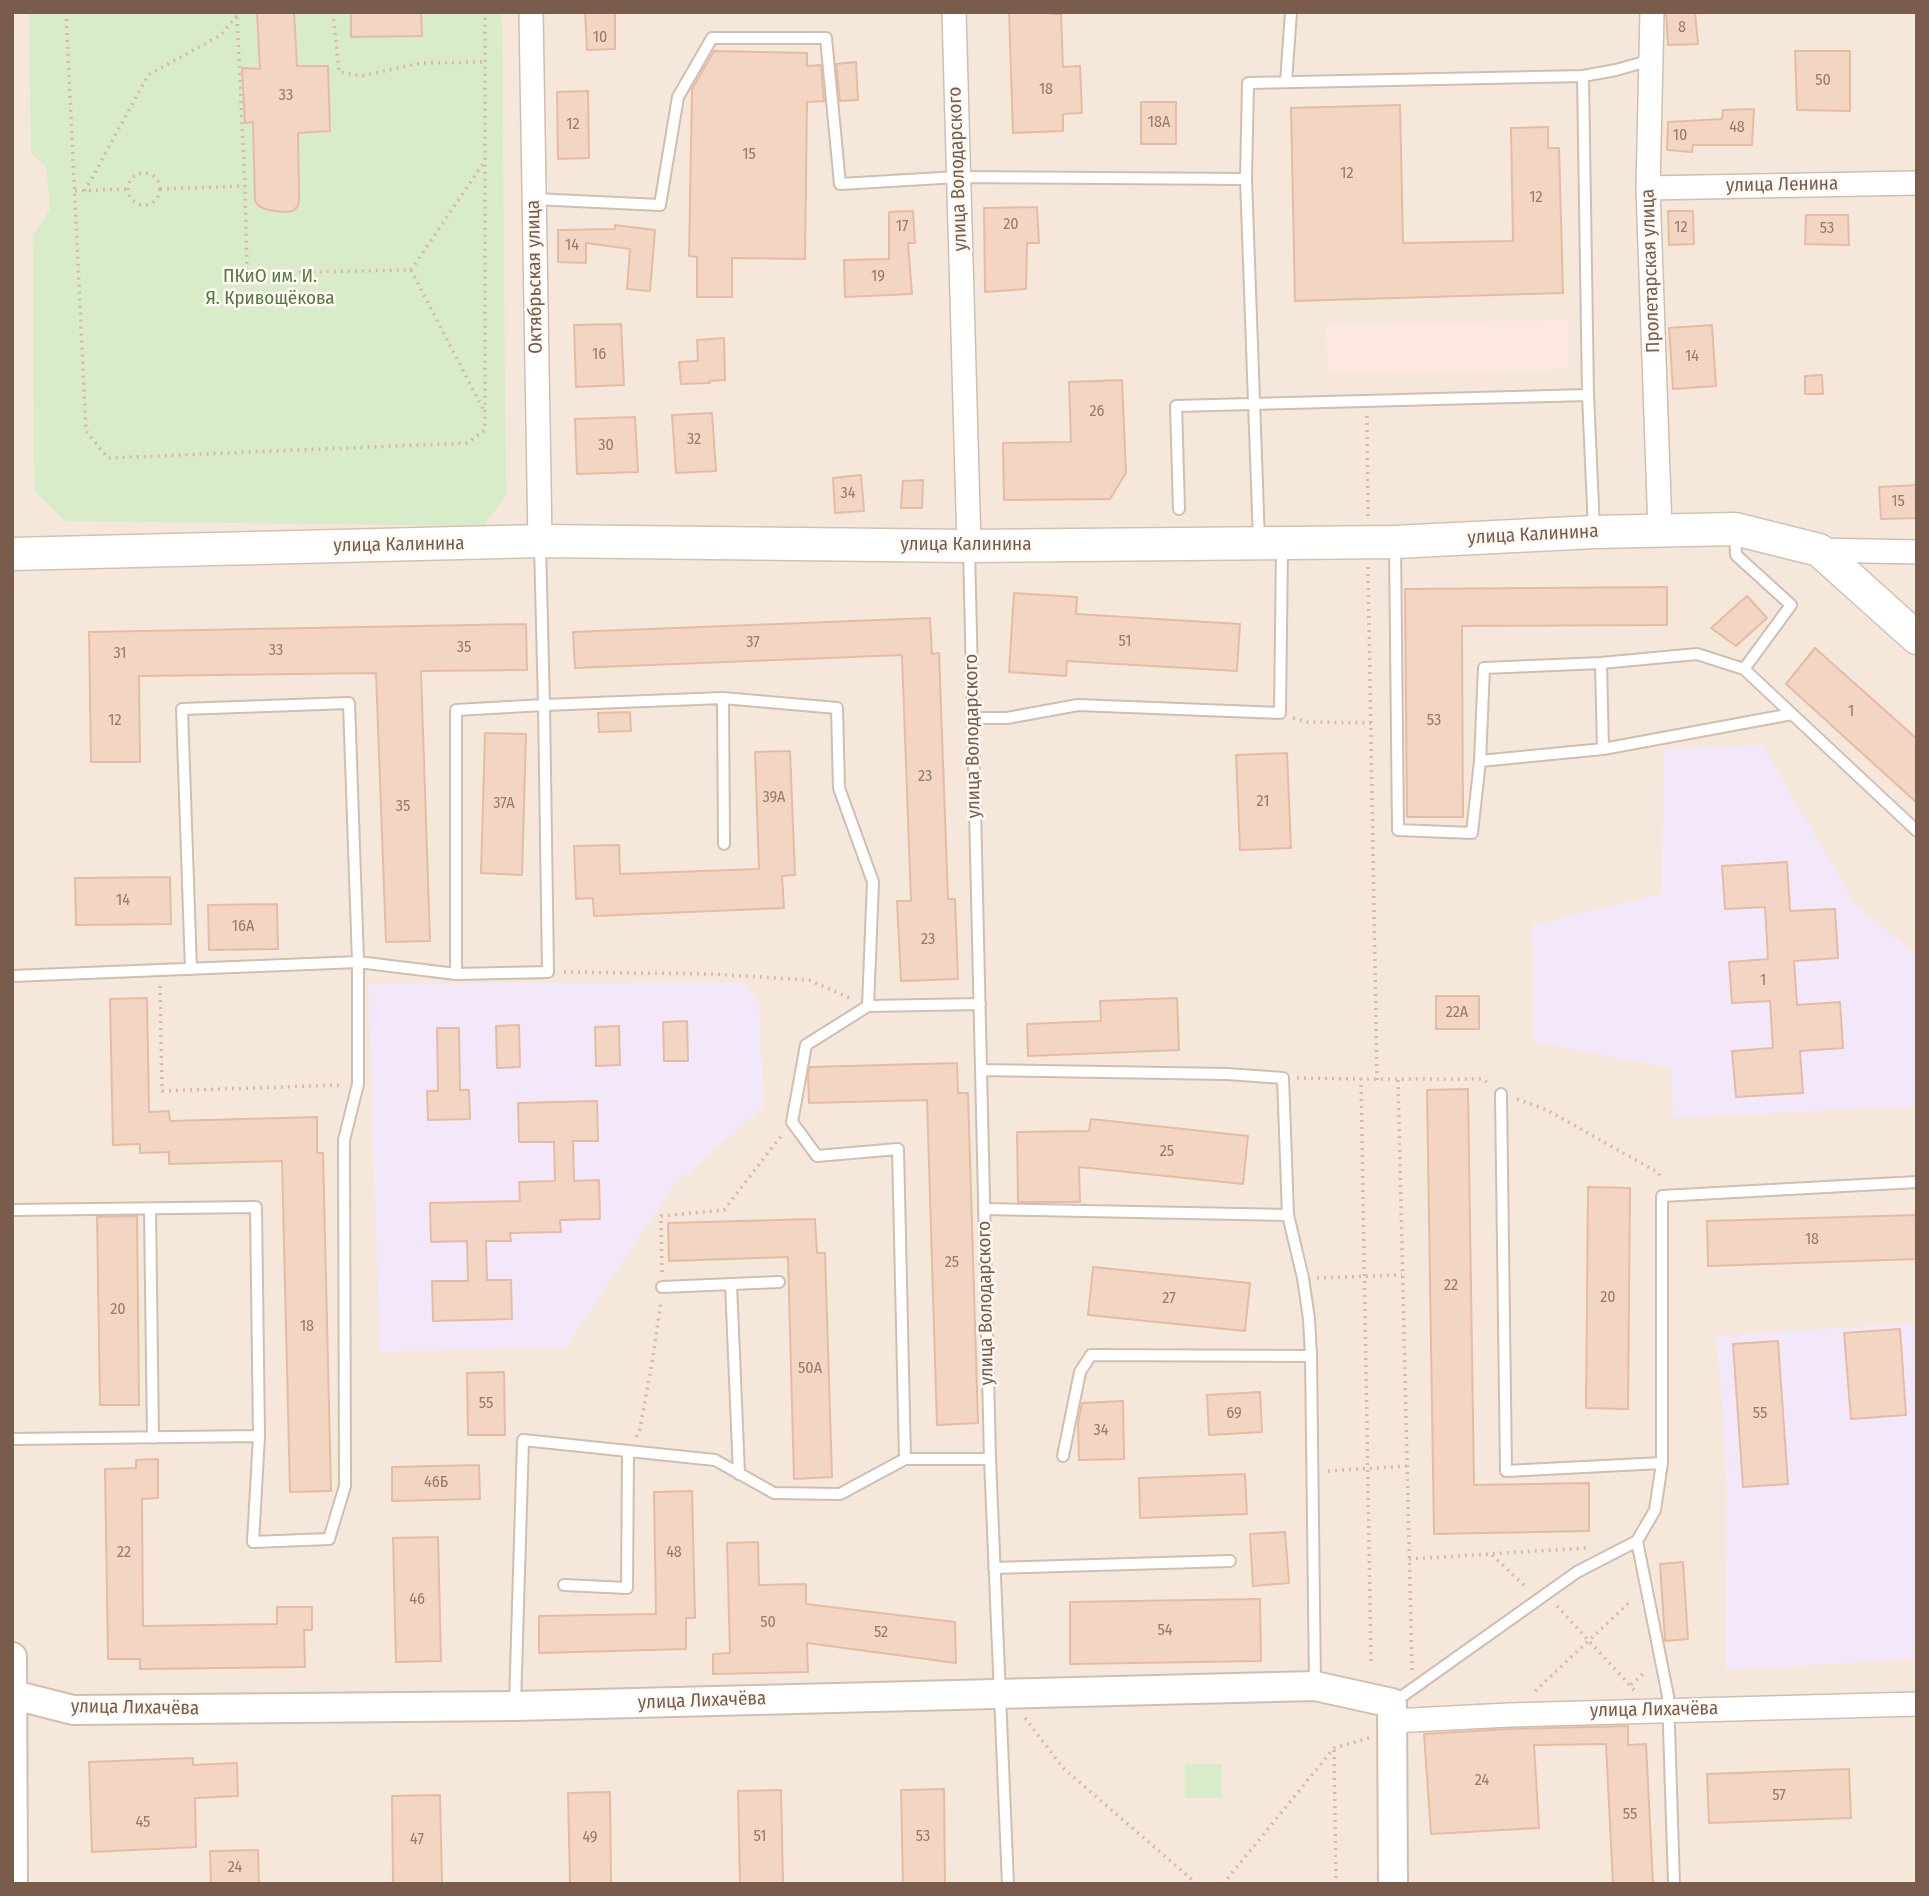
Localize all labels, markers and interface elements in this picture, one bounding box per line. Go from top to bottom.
house number: 8 [1678,18,1686,38]
house number: 10 [593,28,607,48]
house number: 50 [1815,71,1831,91]
house number: 18 [1039,80,1053,100]
house number: 33 [279,86,293,106]
street label: улица Володарского [944,86,972,252]
house number: 18А [1148,113,1170,133]
house number: 12 [566,115,580,135]
house number: 48 [1729,118,1745,138]
house number: 10 [1673,126,1687,146]
house number: 15 [742,145,756,165]
house number: 12 [1340,164,1354,184]
street label: улица Ленина [1726,173,1838,197]
house number: 12 [1529,188,1543,208]
street label: Пролетарская улица [1637,189,1665,353]
street label: Октябрьская улица [522,200,548,354]
house number: 20 [1003,215,1019,235]
house number: 17 [896,217,908,237]
house number: 12 [1674,218,1688,238]
house number: 53 [1820,219,1834,239]
house number: 14 [565,236,579,256]
park label: ПКиО им. И. Я. Кривощёкова [205,266,335,310]
house number: 19 [871,267,885,287]
house number: 16 [592,345,606,365]
house number: 14 [1685,347,1699,367]
house number: 26 [1090,402,1104,422]
house number: 32 [687,430,701,450]
house number: 30 [598,436,614,456]
house number: 34 [841,484,855,504]
house number: 15 [1891,492,1905,512]
street label: улица Калинина [1467,520,1599,550]
street label: улица Калинина [333,532,465,558]
street label: улица Калинина [900,534,1032,556]
house number: 51 [1119,632,1131,652]
house number: 37 [746,633,760,653]
house number: 35 [457,638,471,658]
house number: 33 [269,641,283,661]
house number: 31 [113,644,127,664]
street label: улица Володарского [960,654,986,818]
house number: 1 [1848,702,1854,722]
house number: 12 [108,711,122,731]
house number: 53 [1427,711,1441,731]
house number: 23 [918,767,932,787]
house number: 39А [762,788,786,808]
house number: 21 [1257,792,1269,812]
house number: 37А [493,794,515,814]
house number: 35 [396,797,410,817]
house number: 14 [116,891,130,911]
house number: 16А [232,917,254,937]
house number: 23 [921,930,935,950]
house number: 1 [1760,971,1766,991]
house number: 22А [1446,1003,1468,1023]
house number: 25 [1160,1142,1174,1162]
street label: улица Володарского [973,1221,999,1385]
house number: 18 [1805,1230,1819,1250]
house number: 25 [945,1253,959,1273]
house number: 22 [1444,1276,1458,1296]
house number: 20 [1600,1288,1616,1308]
house number: 27 [1162,1289,1176,1309]
house number: 20 [110,1300,126,1320]
house number: 18 [300,1317,314,1337]
house number: 50А [798,1359,822,1379]
house number: 55 [479,1394,493,1414]
house number: 69 [1226,1404,1242,1424]
house number: 55 [1753,1404,1767,1424]
house number: 34 [1094,1421,1108,1441]
house number: 46Б [424,1473,448,1493]
house number: 22 [117,1543,131,1563]
house number: 48 [666,1543,682,1563]
house number: 46 [409,1590,425,1610]
house number: 50 [760,1613,776,1633]
house number: 54 [1157,1621,1173,1641]
house number: 52 [874,1623,888,1643]
street label: улица Лихачёва [638,1687,766,1715]
street label: улица Лихачёва [71,1695,199,1721]
street label: улица Лихачёва [1590,1697,1718,1723]
house number: 24 [1475,1771,1489,1791]
house number: 57 [1772,1786,1786,1806]
house number: 55 [1623,1805,1637,1825]
house number: 45 [136,1813,150,1833]
house number: 51 [754,1827,766,1847]
house number: 53 [916,1827,930,1847]
house number: 49 [582,1828,598,1848]
house number: 47 [410,1830,424,1850]
house number: 24 [228,1858,242,1878]

